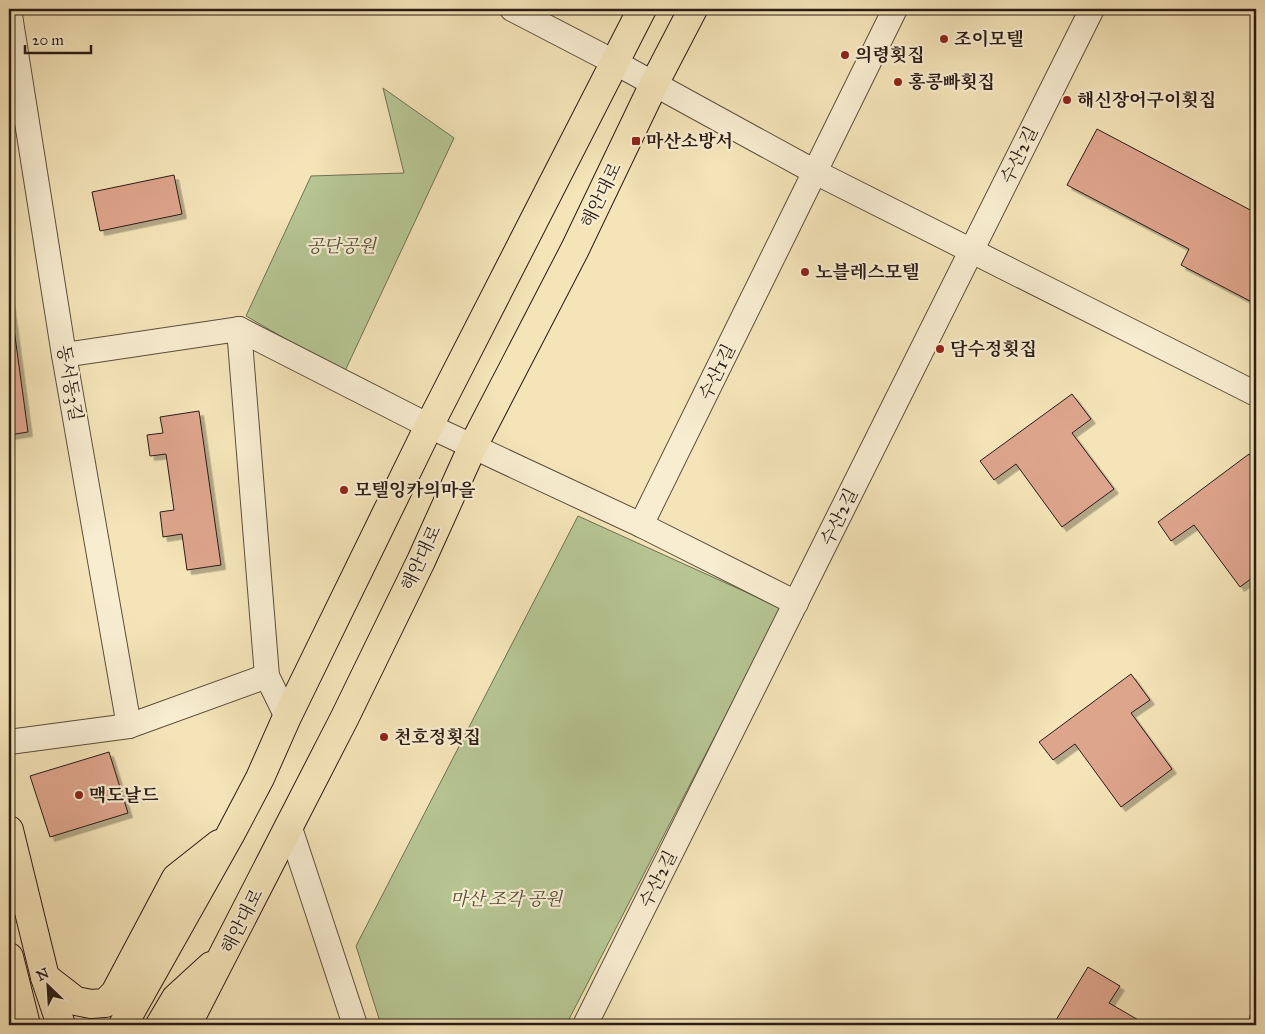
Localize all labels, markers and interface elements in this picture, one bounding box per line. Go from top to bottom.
scale bar [25,22,91,54]
place label: 조이모텔 [954,28,1024,50]
text: 20 m [32,31,64,49]
marker: 조이모텔 [938,33,950,45]
place label: 의령횟집 [855,44,925,66]
marker: 의령횟집 [839,49,851,61]
place label: 홍콩빠횟집 [908,71,995,93]
marker: 홍콩빠횟집 [892,76,904,88]
place label: 해신장어구이횟집 [1077,89,1216,111]
marker: 해신장어구이횟집 [1061,94,1073,106]
street label: 수산2길 [996,123,1042,187]
place label: 마산소방서 [646,130,733,152]
marker: 마산소방서 [630,135,642,147]
street label: 해안대로 [576,159,626,231]
park label: 공단공원 [306,235,377,257]
place label: 노블레스모텔 [815,261,919,283]
marker: 노블레스모텔 [799,266,811,278]
place label: 담수정횟집 [950,338,1037,360]
street label: 수산1길 [694,341,740,403]
street label: 동서동3길 [53,343,87,423]
marker: 담수정횟집 [934,343,946,355]
place label: 모텔잉카의마을 [354,479,476,501]
marker: 모텔잉카의마을 [338,484,350,496]
street label: 수산2길 [816,485,862,549]
street label: 해안대로 [396,522,446,594]
place label: 천호정횟집 [394,726,481,748]
marker: 천호정횟집 [378,731,390,743]
place label: 맥도날드 [89,784,159,806]
marker: 맥도날드 [73,789,85,801]
street label: 수산2길 [634,847,682,911]
street label: 해안대로 [216,885,268,957]
park label: 마산 조각 공원 [450,888,564,910]
north arrow [22,962,72,1012]
text: N [34,964,52,985]

